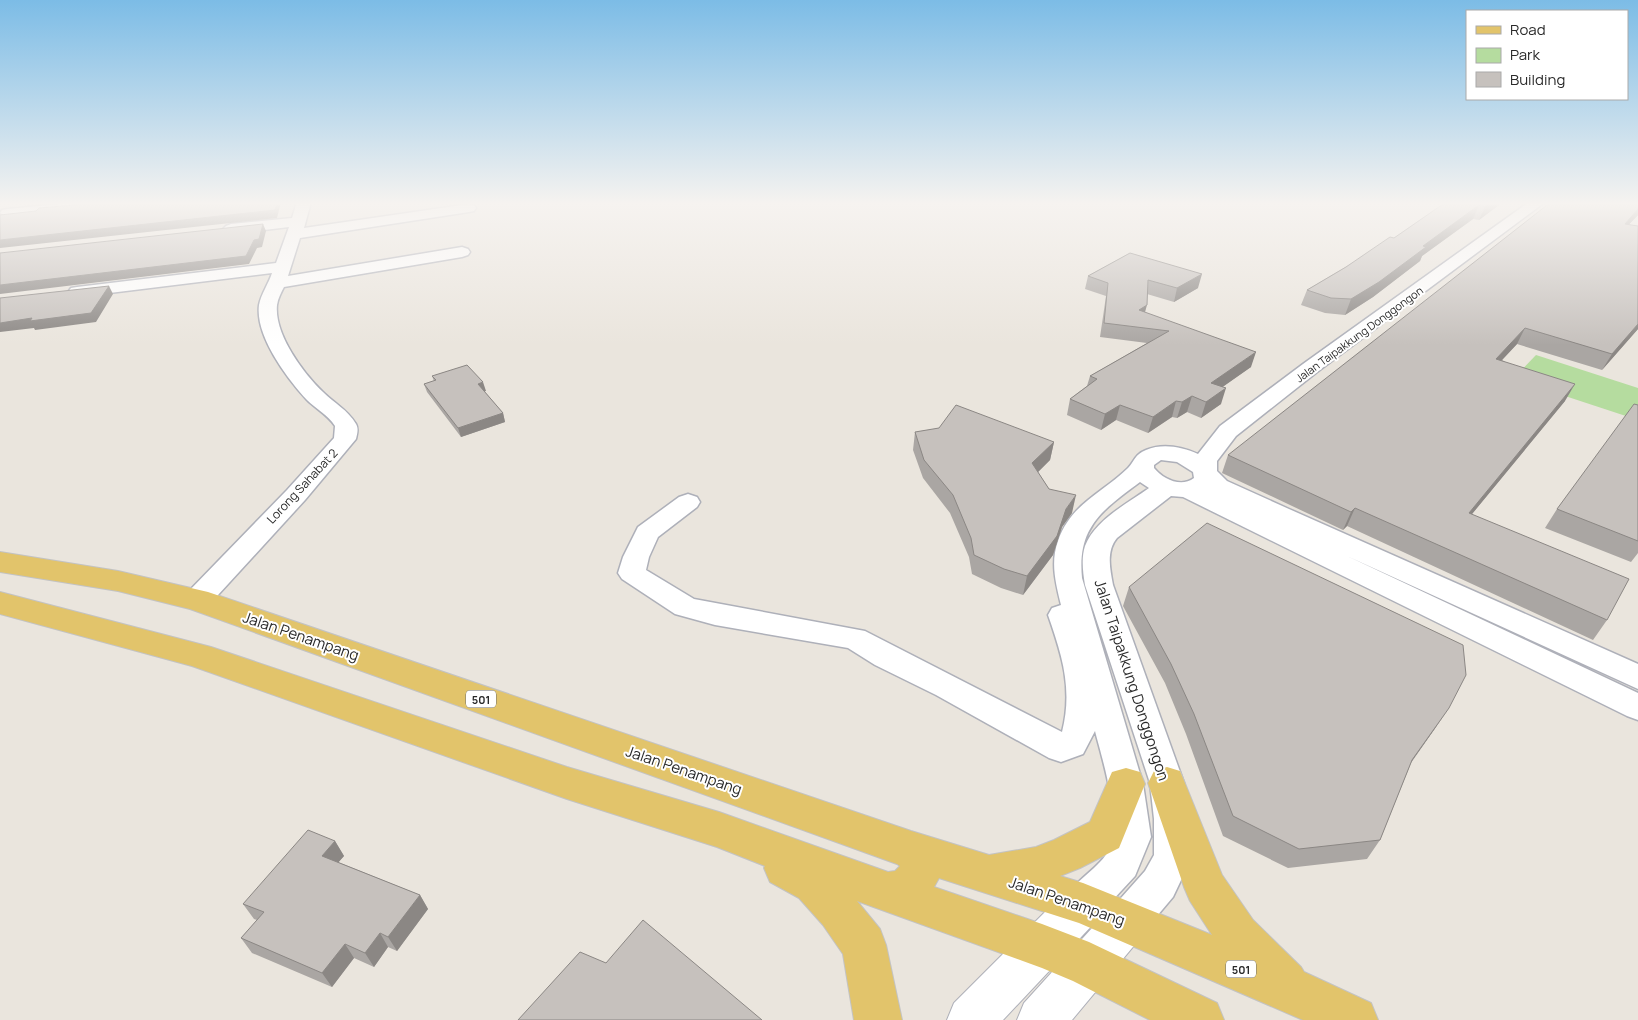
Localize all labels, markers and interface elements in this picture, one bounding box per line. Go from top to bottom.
legend [1466,10,1628,100]
text: Road [1510,19,1546,40]
text: Park [1510,44,1540,65]
text: Building [1510,69,1565,90]
street label: Jalan Taipakkung Donggongon [1292,283,1426,385]
street label: Lorong Sahabat 2 [263,445,341,527]
street label: Jalan Taipakkung Donggongon [1089,577,1175,783]
street label: Jalan Penampang [240,606,362,666]
road number: 501 [466,691,496,708]
street label: Jalan Penampang [623,740,745,800]
street label: Jalan Penampang [1006,871,1128,931]
road number: 501 [1226,961,1256,978]

